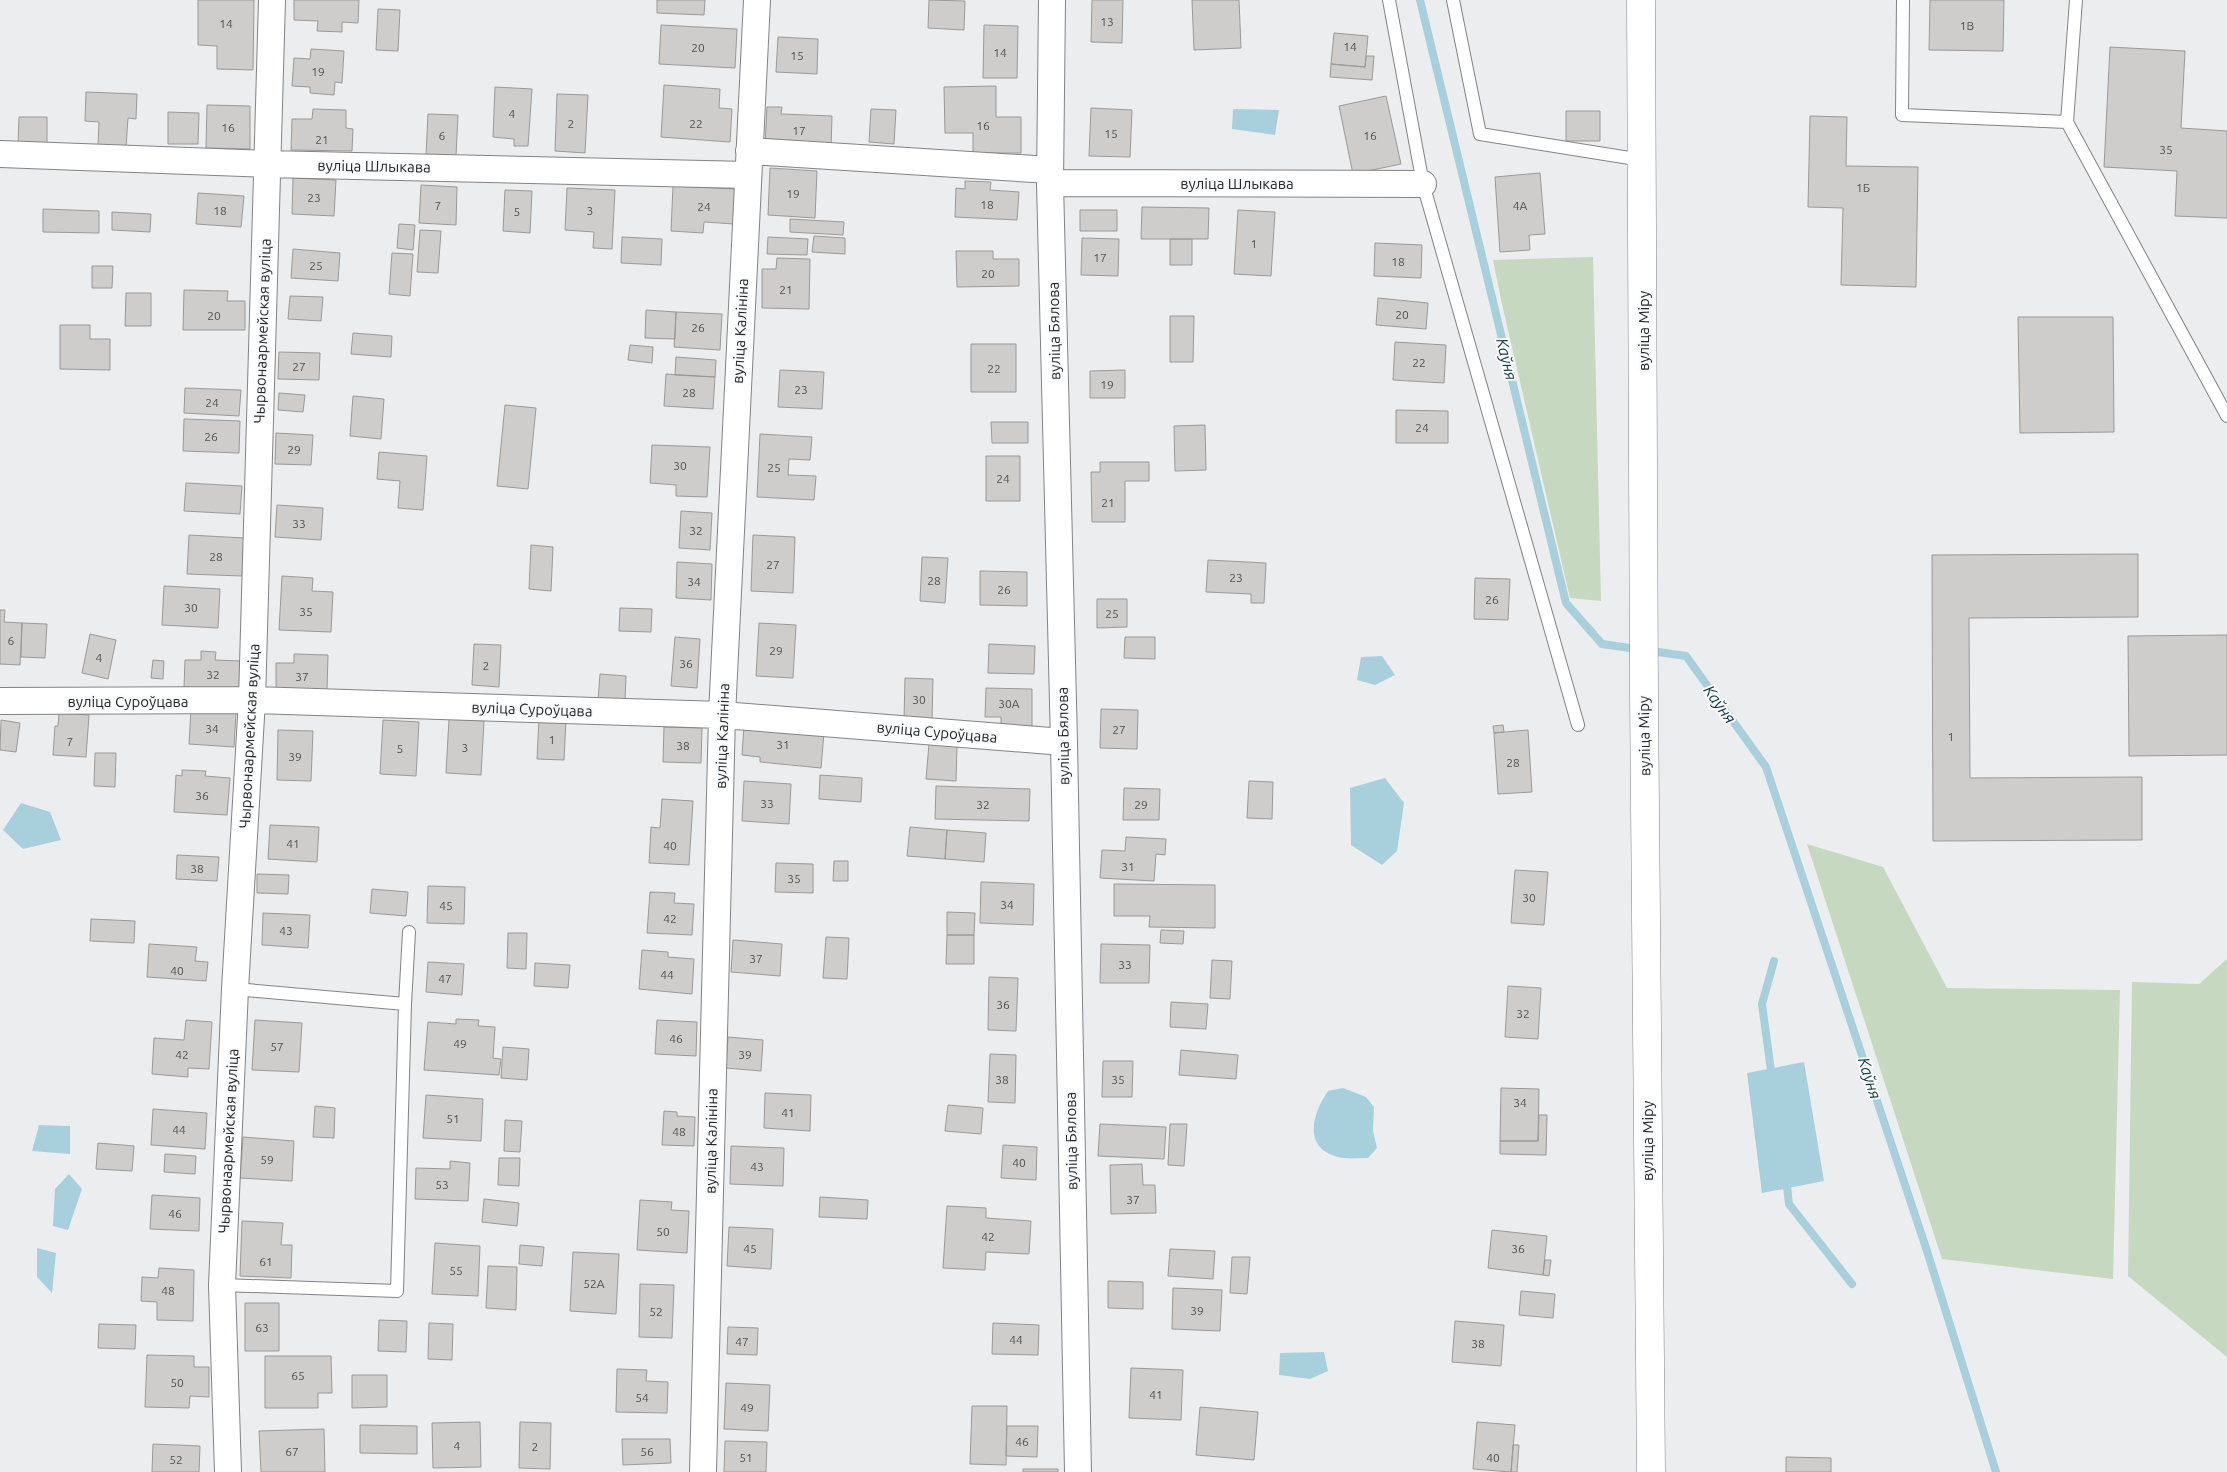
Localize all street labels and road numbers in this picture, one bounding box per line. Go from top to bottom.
street label: вуліца Шлыкава [317,157,431,175]
street label: вуліца Шлыкава [1180,175,1294,192]
street label: Чырвонаармейская вуліца [250,238,274,424]
street label: вуліца Калініна [729,278,751,384]
street label: вуліца Бялова [1045,282,1063,380]
street label: вуліца Міру [1635,291,1652,371]
street label: Чырвонаармейская вуліца [236,643,262,829]
street label: вуліца Калініна [712,683,732,789]
street label: вуліца Бялова [1054,687,1072,785]
street label: вуліца Суроўцава [67,693,189,710]
street label: вуліца Міру [1635,696,1653,776]
street label: вуліца Суроўцава [471,698,593,720]
street label: вуліца Суроўцава [876,718,998,746]
street label: Чырвонаармейская вуліца [215,1048,241,1234]
street label: вуліца Калініна [702,1088,720,1194]
street label: вуліца Бялова [1062,1092,1080,1190]
street label: вуліца Міру [1639,1101,1656,1181]

